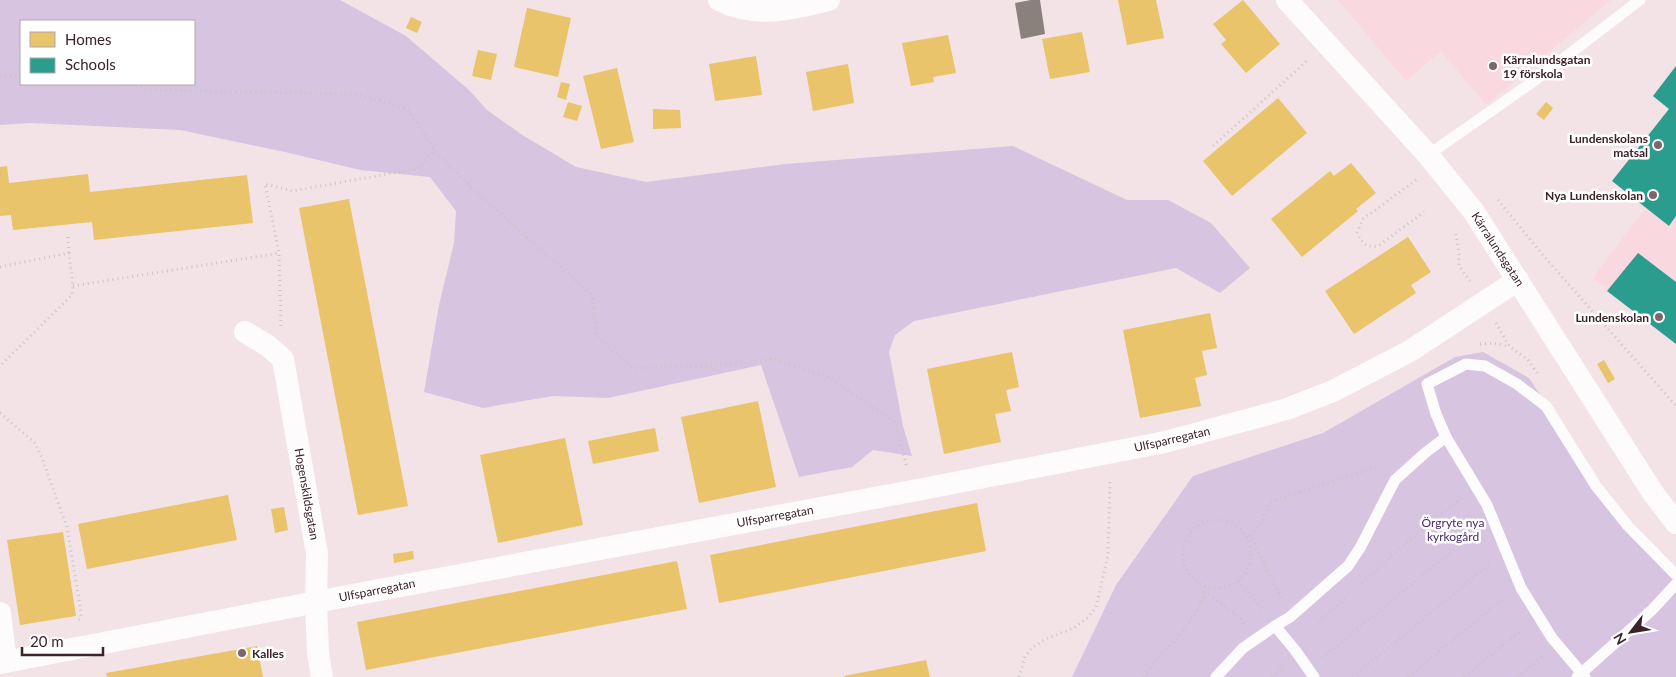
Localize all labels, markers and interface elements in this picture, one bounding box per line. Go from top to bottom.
legend [20,20,195,85]
text: Homes [65,30,111,48]
place label: Kärralundsgatan 19 förskola [1503,52,1591,81]
text: Schools [65,55,116,73]
marker: Kärralundsgatan 19 förskola [1487,60,1499,72]
place label: Lundenskolans matsal [1569,131,1648,160]
marker: Lundenskolans matsal [1652,139,1664,151]
place label: Nya Lundenskolan [1545,188,1643,203]
marker: Nya Lundenskolan [1647,189,1659,201]
street label: Kärralundsgatan [1468,209,1528,289]
place label: Lundenskolan [1575,310,1649,325]
marker: Lundenskolan [1653,311,1665,323]
street label: Ulfsparregatan [1133,423,1211,455]
street label: Hogenskildsgatan [292,447,322,541]
street label: Ulfsparregatan [736,502,814,530]
park label: Örgryte nya kyrkogård [1422,515,1484,544]
street label: Ulfsparregatan [338,575,416,605]
north arrow [1606,607,1656,657]
scale bar [22,624,104,656]
text: N [1609,630,1629,648]
text: 20 m [30,632,64,650]
place label: Kalles [252,646,284,661]
marker: Kalles [236,647,248,659]

